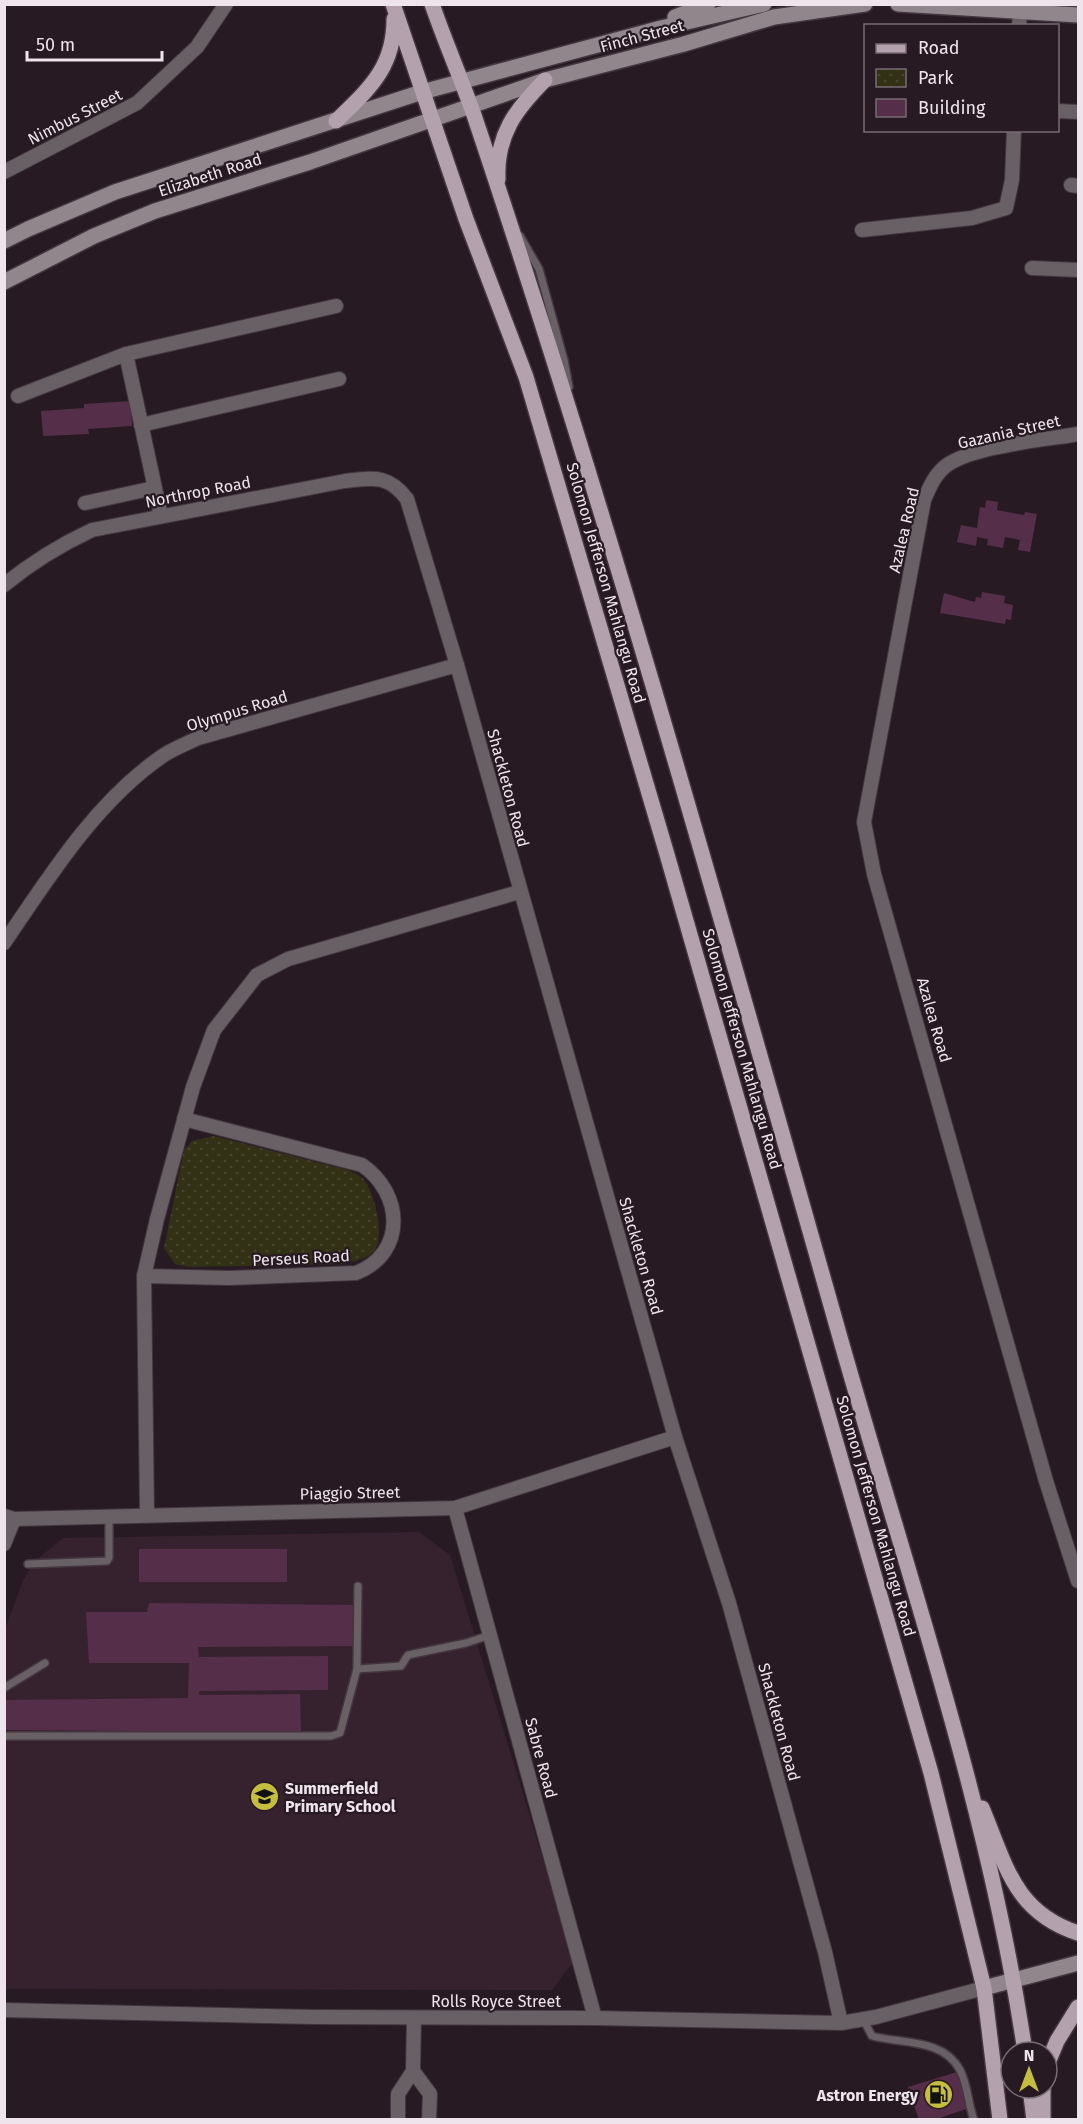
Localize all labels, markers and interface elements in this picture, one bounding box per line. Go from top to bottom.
street label: Finch Street [598,16,686,56]
scale bar [27,24,162,62]
legend [864,24,1059,132]
text: 50 m [36,34,75,56]
text: Road [918,37,960,59]
text: Park [918,67,954,89]
street label: Nimbus Street [25,85,125,149]
text: Building [918,97,986,119]
street label: Elizabeth Road [156,149,264,201]
street label: Gazania Street [956,411,1062,453]
street label: Solomon Jefferson Mahlangu Road [562,460,650,706]
street label: Northrop Road [144,472,252,512]
street label: Azalea Road [885,485,923,575]
street label: Olympus Road [184,687,290,735]
street label: Shackleton Road [483,727,533,849]
street label: Solomon Jefferson Mahlangu Road [698,926,786,1172]
street label: Azalea Road [913,975,955,1065]
street label: Shackleton Road [615,1195,667,1317]
street label: Perseus Road [252,1246,350,1270]
street label: Solomon Jefferson Mahlangu Road [832,1393,920,1639]
street label: Piaggio Street [300,1483,401,1503]
street label: Shackleton Road [754,1661,804,1783]
street label: Sabre Road [521,1716,561,1800]
place label: Summerfield Primary School [285,1779,396,1816]
school or university icon: Summerfield Primary School [248,1781,280,1813]
street label: Rolls Royce Street [431,1992,561,2011]
north arrow [999,2040,1059,2100]
text: N [1024,2046,1034,2065]
fuel station icon: Astron Energy [923,2079,955,2111]
place label: Astron Energy [816,2086,919,2105]

